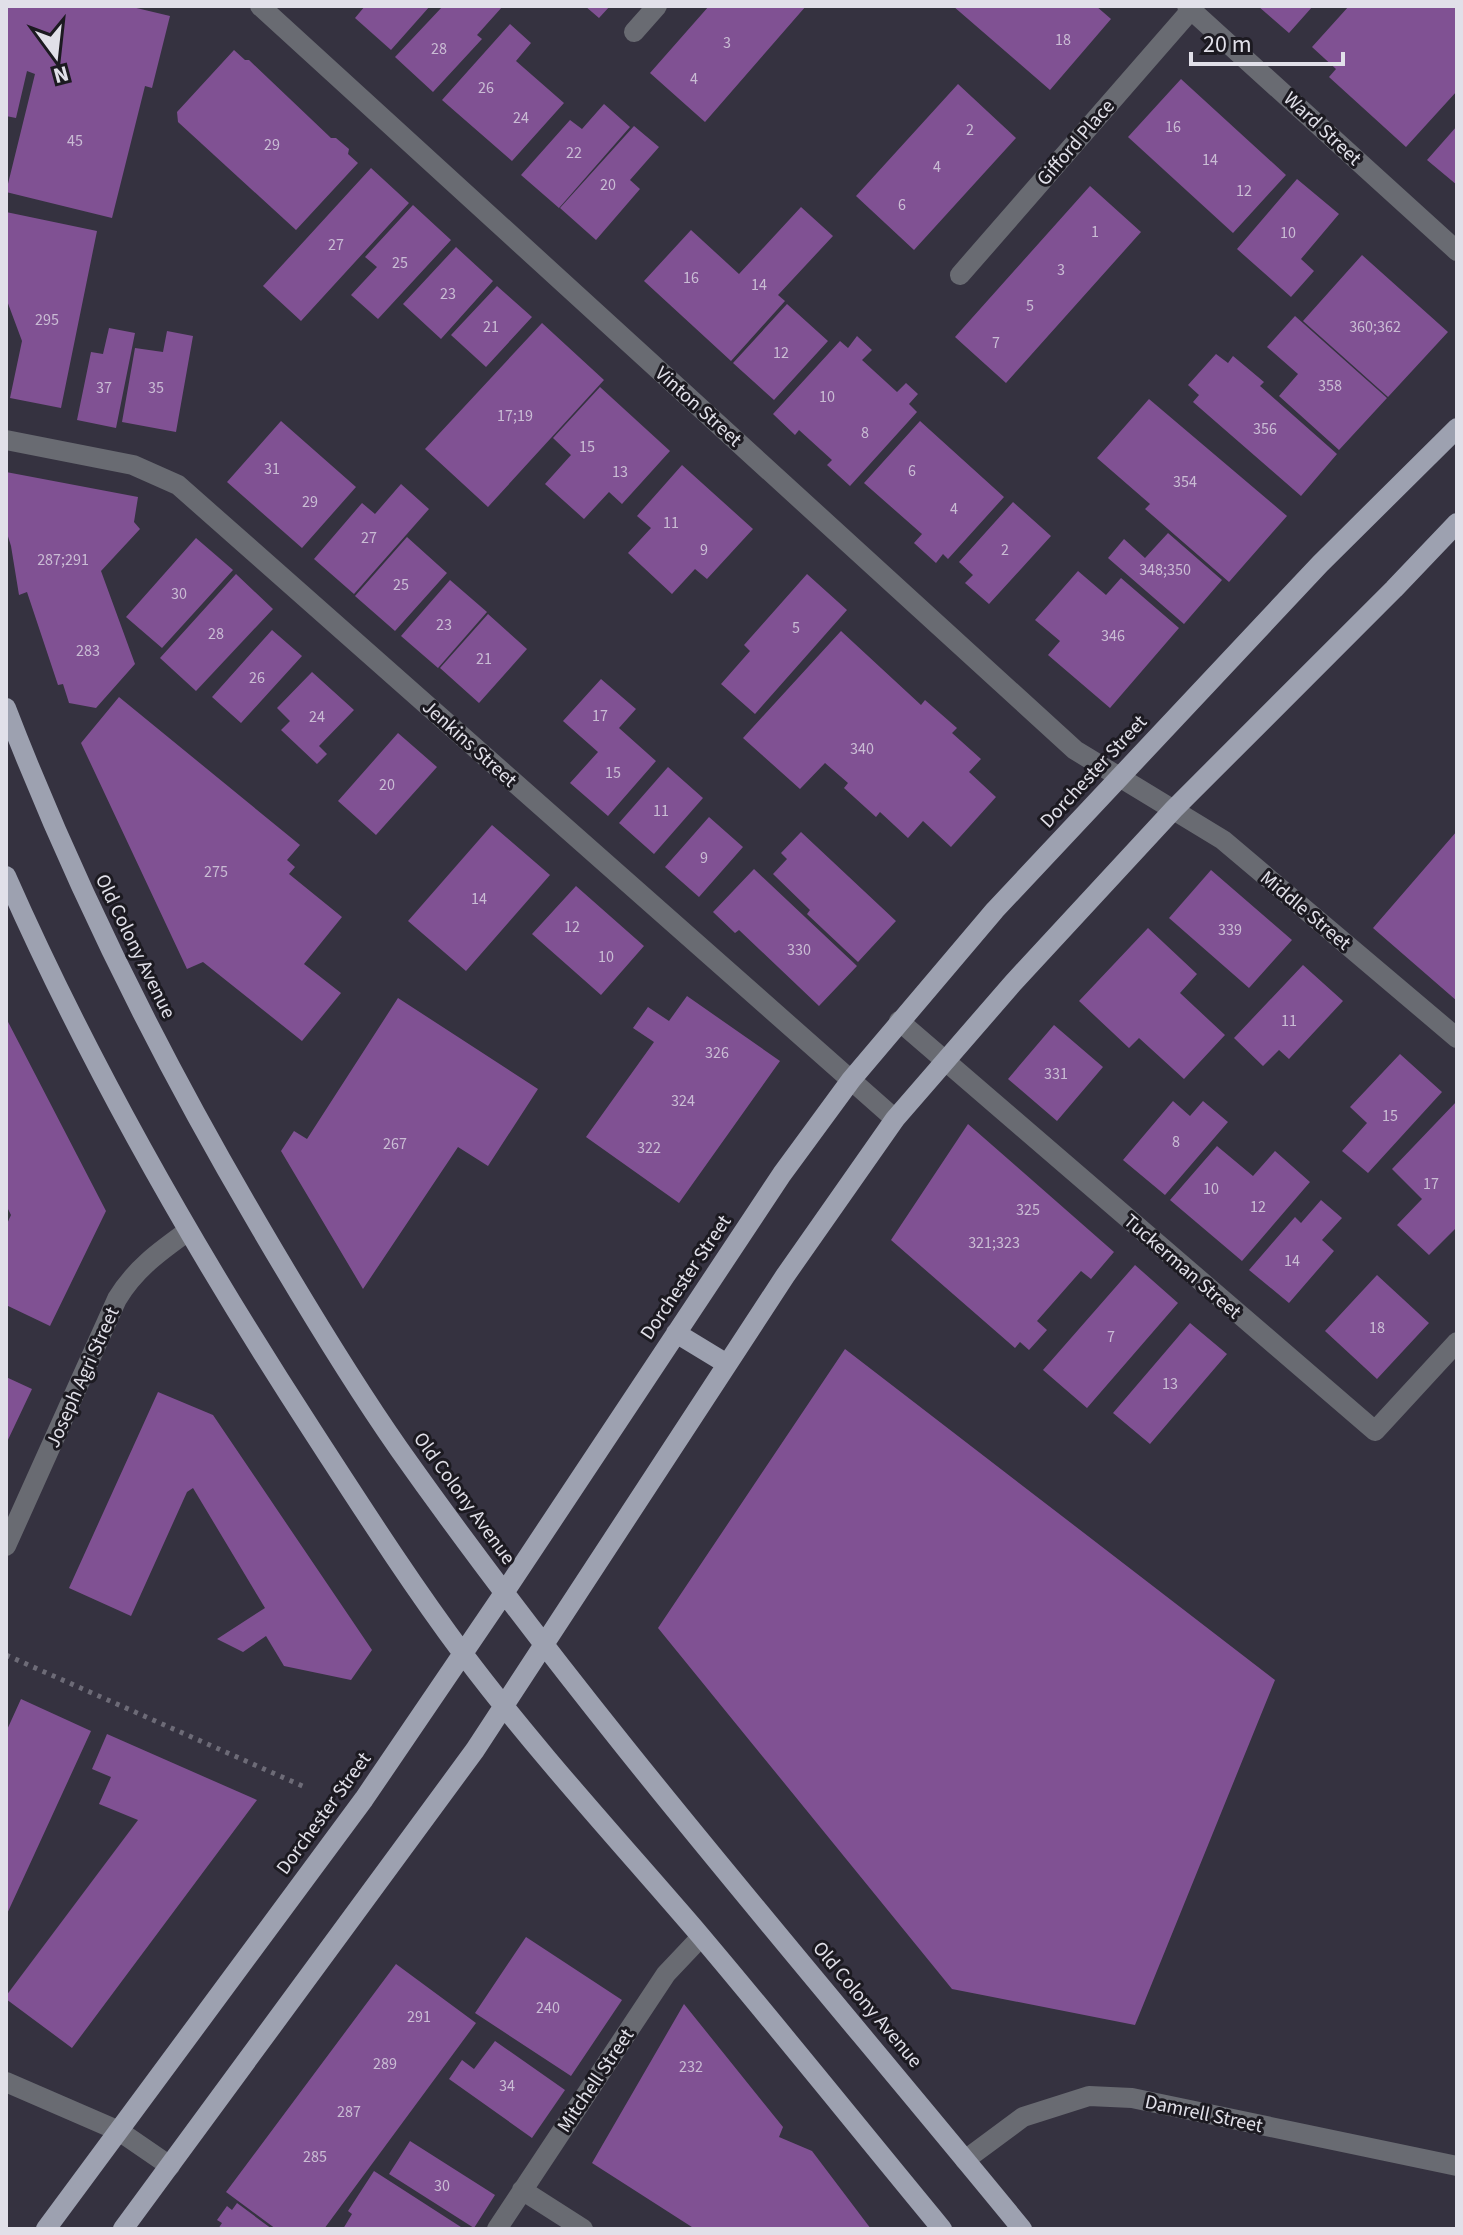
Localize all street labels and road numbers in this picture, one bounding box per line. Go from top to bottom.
street label: Ward Street [1277,85,1368,172]
street label: Gifford Place [1030,93,1121,192]
street label: Vinton Street [649,360,748,454]
street label: Jenkins Street [416,694,523,794]
street label: Dorchester Street [1034,709,1154,834]
street label: Middle Street [1254,864,1357,957]
street label: Old Colony Avenue [88,869,182,1023]
street label: Tuckerman Street [1117,1208,1248,1326]
street label: Dorchester Street [634,1209,738,1346]
street label: Joseph Agri Street [39,1302,127,1452]
street label: Old Colony Avenue [407,1427,522,1571]
street label: Dorchester Street [270,1746,378,1881]
street label: Old Colony Avenue [806,1935,929,2074]
street label: Mitchell Street [551,2023,641,2138]
street label: Damrell Street [1142,2088,1266,2140]

